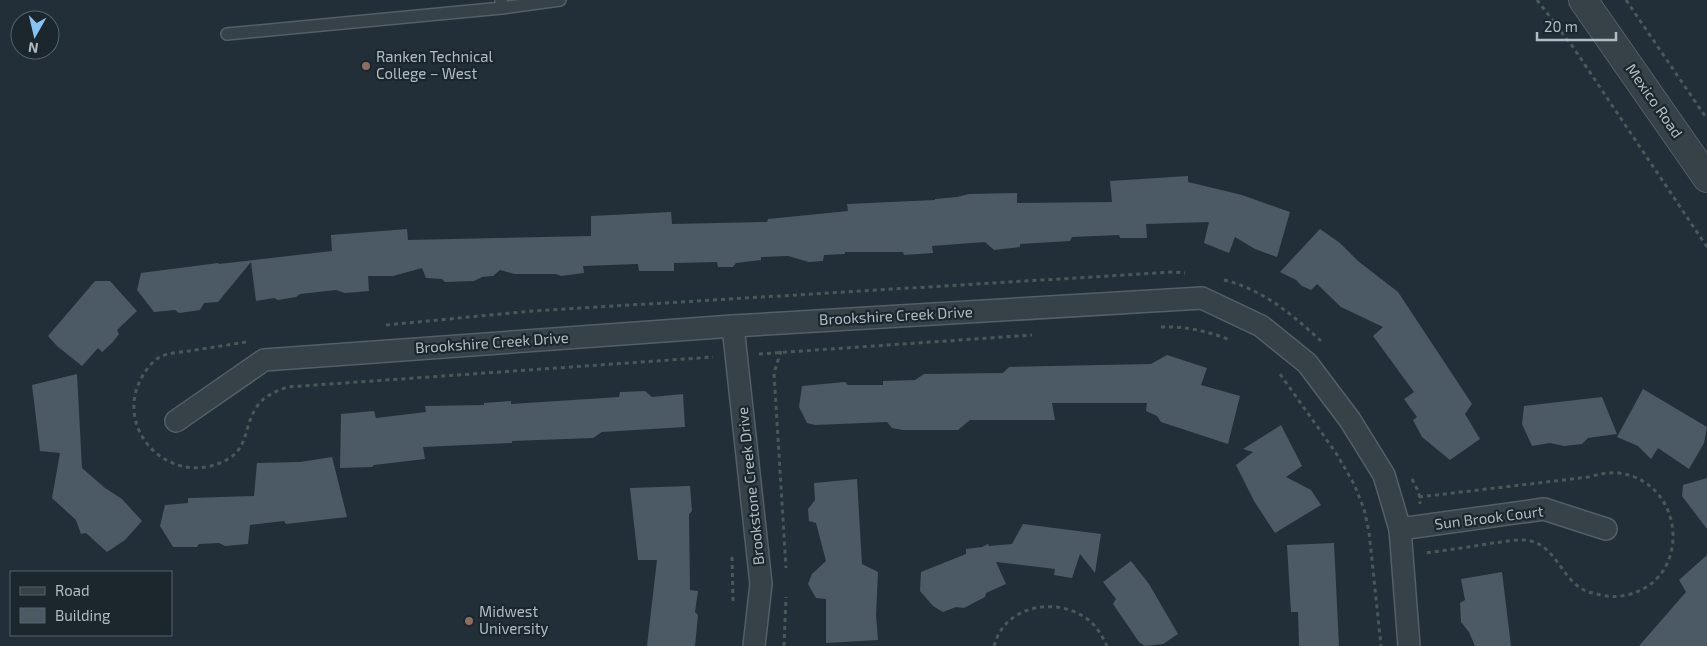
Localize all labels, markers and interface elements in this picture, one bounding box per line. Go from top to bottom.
north arrow [10,10,60,60]
scale bar [1537,10,1616,42]
text: 20 m [1544,17,1578,35]
text: N [27,39,39,57]
place label: Ranken Technical College – West [376,47,494,82]
marker: Ranken Technical College – West [360,60,372,72]
street label: Mexico Road [1623,60,1687,141]
street label: Brookshire Creek Drive [819,302,973,328]
street label: Brookshire Creek Drive [414,328,569,356]
street label: Brookstone Creek Drive [733,406,767,566]
street label: Sun Brook Court [1434,501,1545,533]
legend [10,571,172,636]
text: Road [55,581,90,599]
place label: Midwest University [479,602,548,637]
text: Building [55,606,111,624]
marker: Midwest University [463,615,475,627]

